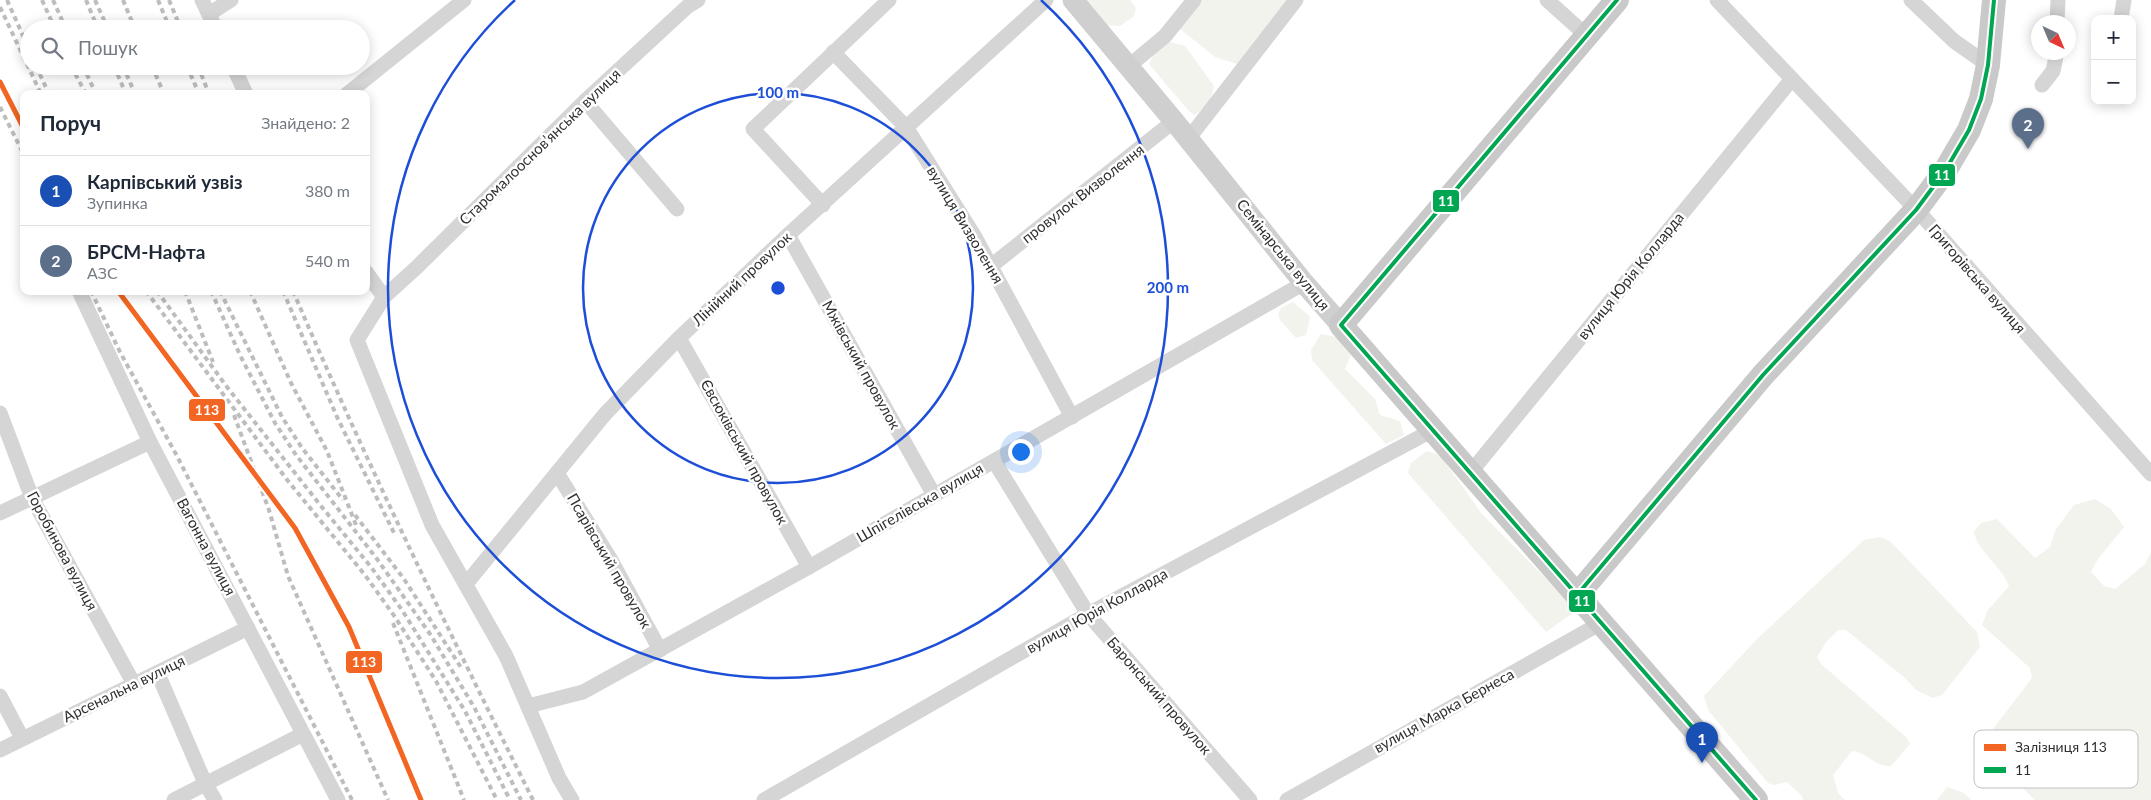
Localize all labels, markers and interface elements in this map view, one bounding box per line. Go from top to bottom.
north arrow [2031,15,2076,60]
map controls [2091,15,2136,105]
button: + [2091,15,2136,60]
search box [20,20,370,75]
icon: search [38,34,66,62]
text: Пошук [78,36,138,59]
button: − [2091,60,2136,105]
street label: Старомалооснов’янська вулиця [455,64,624,228]
text: 100 m [757,83,799,101]
pin: 2 [2012,108,2044,149]
text: Поруч [40,110,101,135]
text: Знайдено: 2 [261,113,350,132]
street label: провулок Визволення [1018,140,1147,247]
street label: вулиця Визволення [924,163,1008,286]
line badge: 11 [1928,163,1956,187]
text: 11 [1934,166,1950,183]
text: Карпівський узвіз [87,170,243,193]
text: 1 [51,181,61,200]
text: 380 m [305,181,350,200]
line badge: 11 [1432,189,1460,213]
text: 11 [1438,192,1454,209]
text: Зупинка [87,193,148,212]
street label: Семінарська вулиця [1233,195,1334,314]
street label: вулиця Юрія Колларда [1573,208,1687,343]
street label: Григорівська вулиця [1925,220,2030,337]
street label: Лінійний провулок [687,227,795,330]
text: БРСМ-Нафта [87,240,205,263]
text: 2 [51,251,61,270]
text: 540 m [305,251,350,270]
text: АЗС [87,263,118,282]
text: 200 m [1147,278,1189,296]
centre of rings [769,279,787,297]
street label: Мжівський провулок [819,297,905,432]
street label: Євсюківський провулок [697,376,792,527]
line badge: 113 [188,398,226,422]
text: 113 [195,401,219,418]
your location [1008,439,1034,465]
street label: Шпігелівська вулиця [853,459,986,546]
street label: Горобинова вулиця [24,488,102,613]
street label: Псарівський провулок [564,490,656,631]
street label: Вагонна вулиця [174,495,240,598]
street label: вулиця Юрія Колларда [1023,564,1170,656]
line badge: 11 [1568,589,1596,613]
text: 11 [1574,592,1590,609]
street label: Баронський провулок [1104,633,1216,758]
line badge: 113 [345,650,383,674]
street label: Арсенальна вулиця [60,651,187,725]
text: 113 [352,653,376,670]
street label: вулиця Марка Бернеса [1370,664,1517,756]
pin: 1 [1686,722,1718,763]
legend [1974,730,2138,788]
text: Залізниця 113 [2015,738,2107,755]
text: 11 [2015,761,2031,778]

